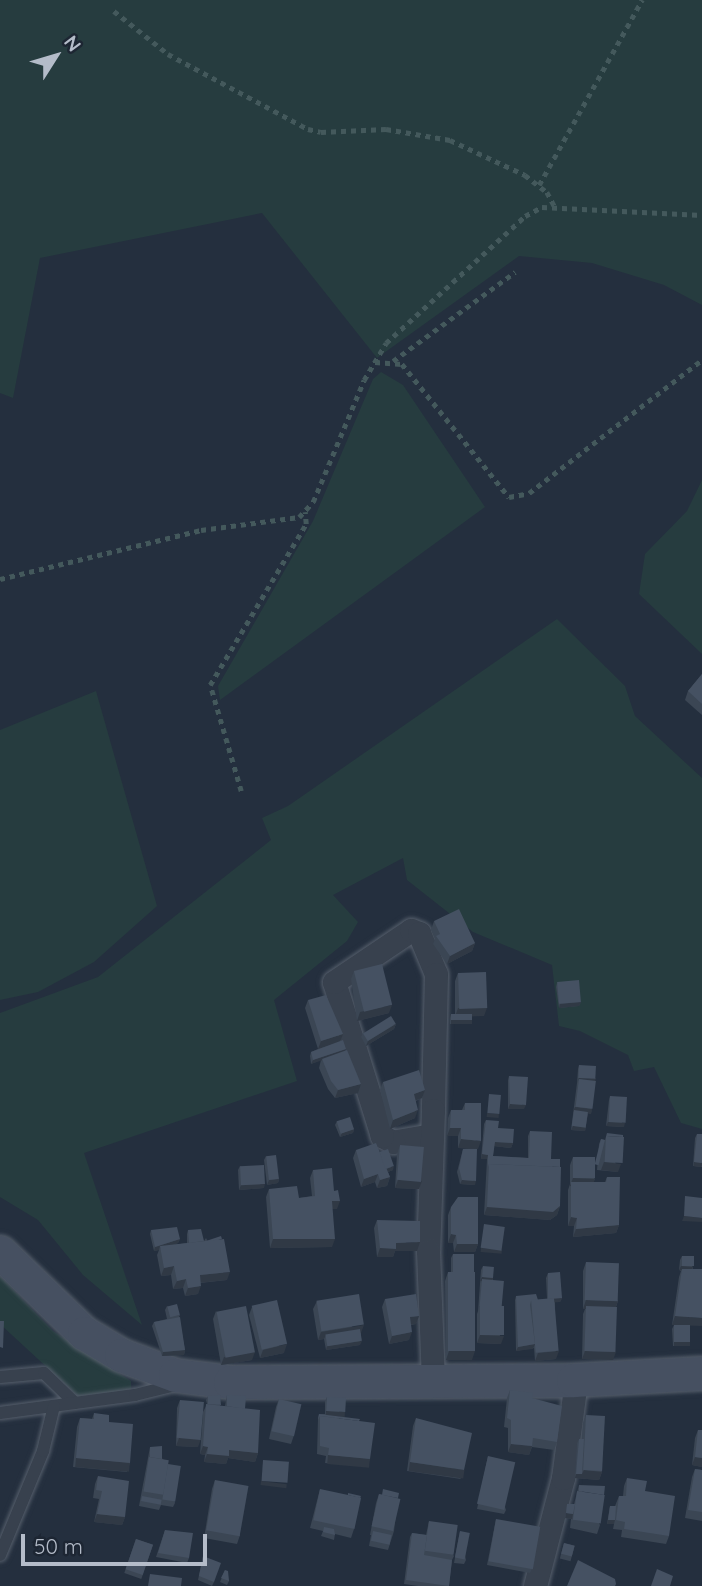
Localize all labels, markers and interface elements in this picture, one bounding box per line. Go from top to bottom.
north arrow [21,21,91,91]
text: N [59,31,87,56]
scale bar [24,1520,210,1564]
text: 50 m [34,1533,83,1559]

